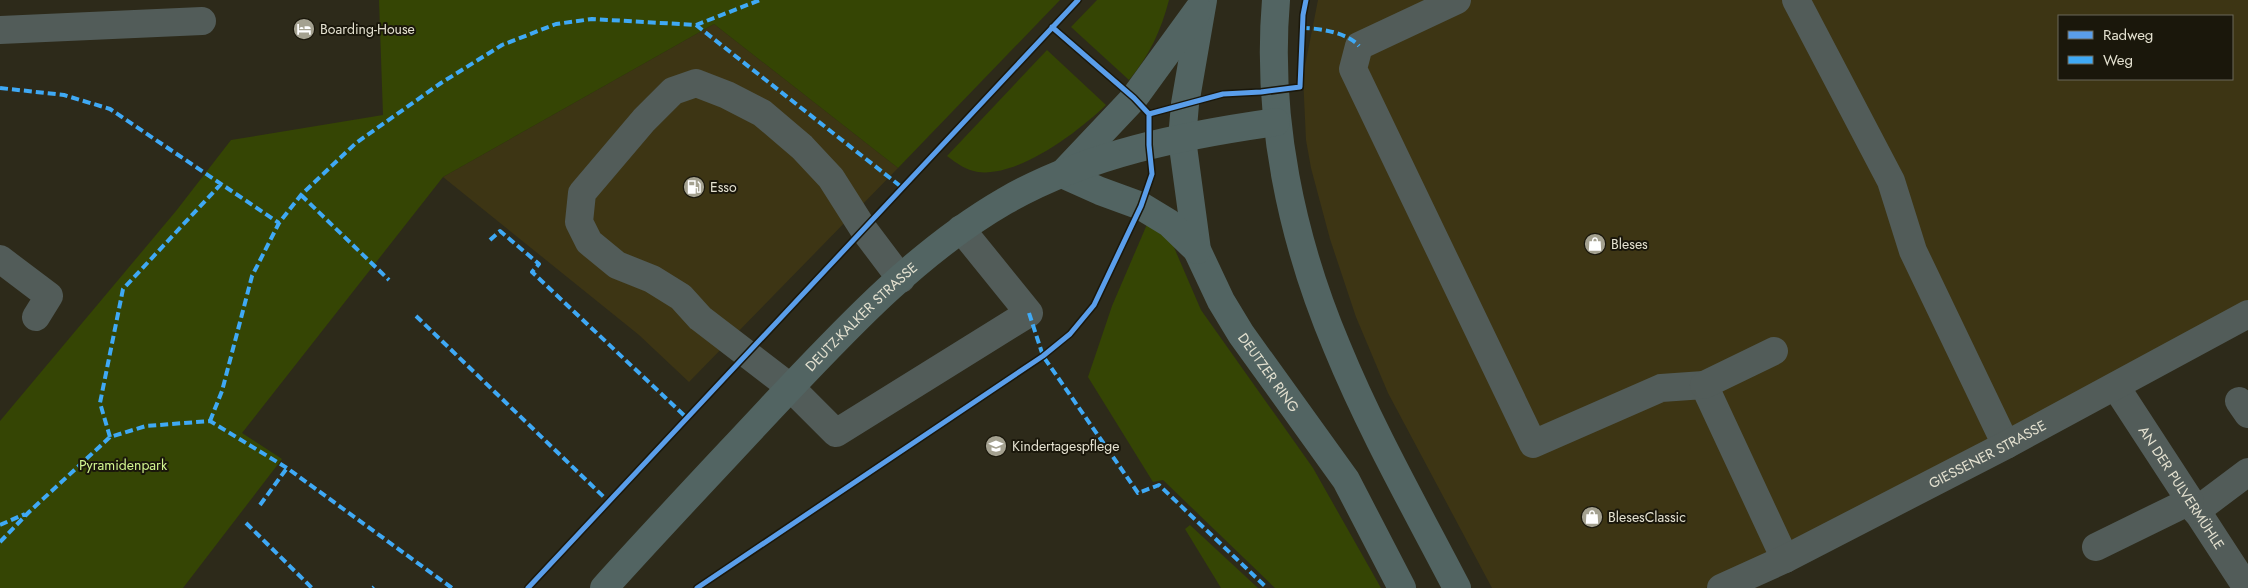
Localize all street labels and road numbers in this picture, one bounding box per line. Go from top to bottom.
street label: DEUTZ-KALKER STRASSE [801,258,922,376]
street label: DEUTZER RING [1233,329,1304,416]
street label: GIESSENER STRASSE [1925,415,2050,493]
street label: AN DER PULVERMÜHLE [2134,422,2229,553]

